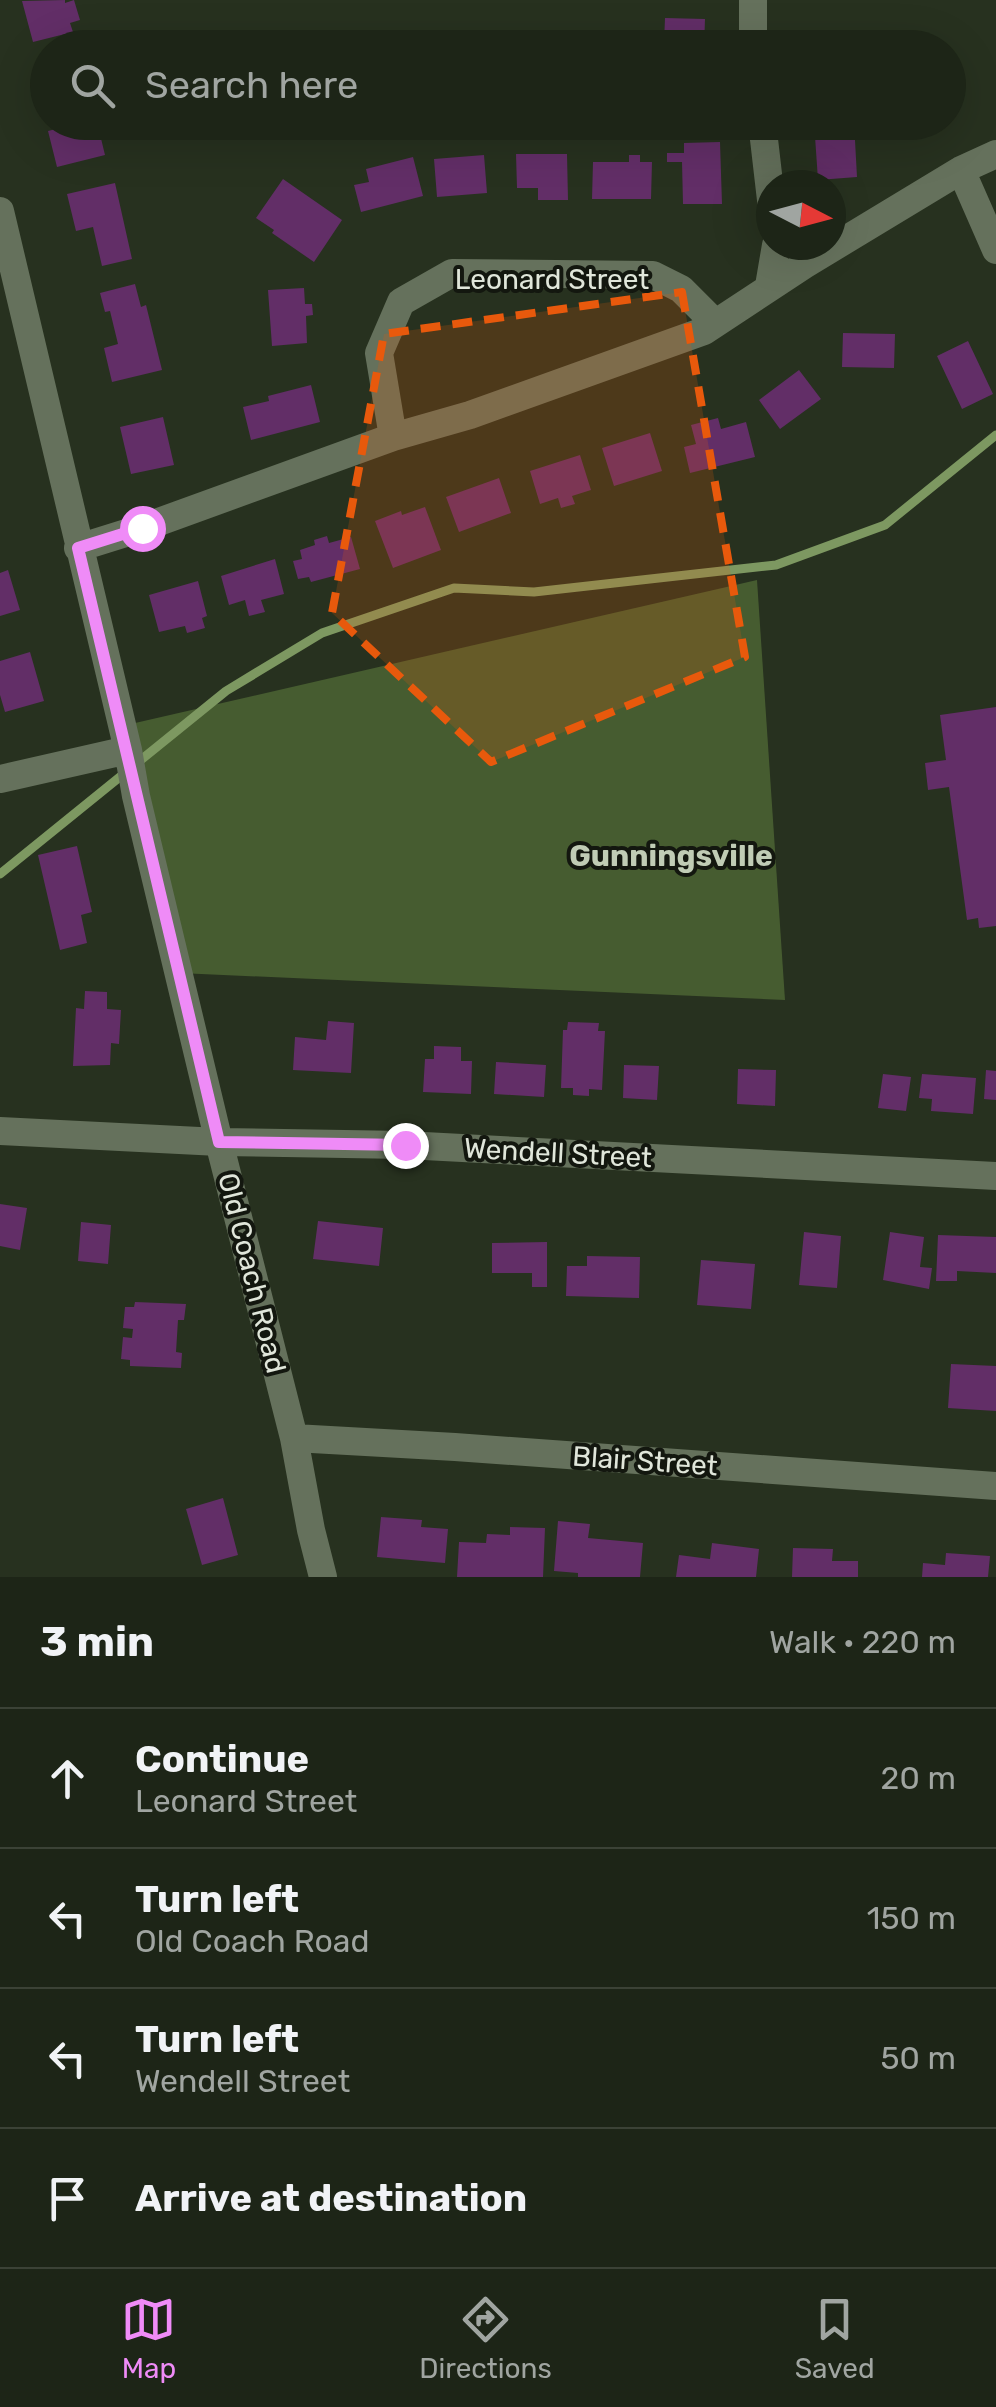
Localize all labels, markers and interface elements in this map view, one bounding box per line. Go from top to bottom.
search box [30,30,966,140]
icon: search [65,58,120,113]
text: Search here [145,62,358,108]
north arrow [756,170,846,260]
street label: Leonard Street [455,263,649,296]
route start [120,506,166,552]
district label: Gunningsville [569,838,773,874]
route end [383,1123,429,1169]
street label: Wendell Street [463,1132,653,1174]
street label: Old Coach Road [211,1169,293,1377]
street label: Blair Street [571,1439,719,1483]
text: 3 min [40,1617,154,1667]
text: Walk · 220 m [769,1623,956,1661]
text: Continue [135,1736,309,1782]
icon: ahead [40,1751,95,1806]
text: 20 m [881,1759,956,1797]
text: Leonard Street [135,1782,357,1820]
text: Turn left [135,1876,299,1922]
icon: left [40,1891,95,1946]
text: 150 m [867,1899,956,1937]
text: Old Coach Road [135,1922,370,1960]
text: Turn left [135,2016,299,2062]
icon: left [40,2031,95,2086]
text: 50 m [880,2039,956,2077]
text: Wendell Street [135,2062,350,2100]
icon: arrive [40,2171,95,2226]
text: Arrive at destination [135,2175,527,2221]
tab: Map [121,2292,176,2385]
tab: Directions [419,2292,552,2385]
tab: Saved [795,2292,875,2385]

